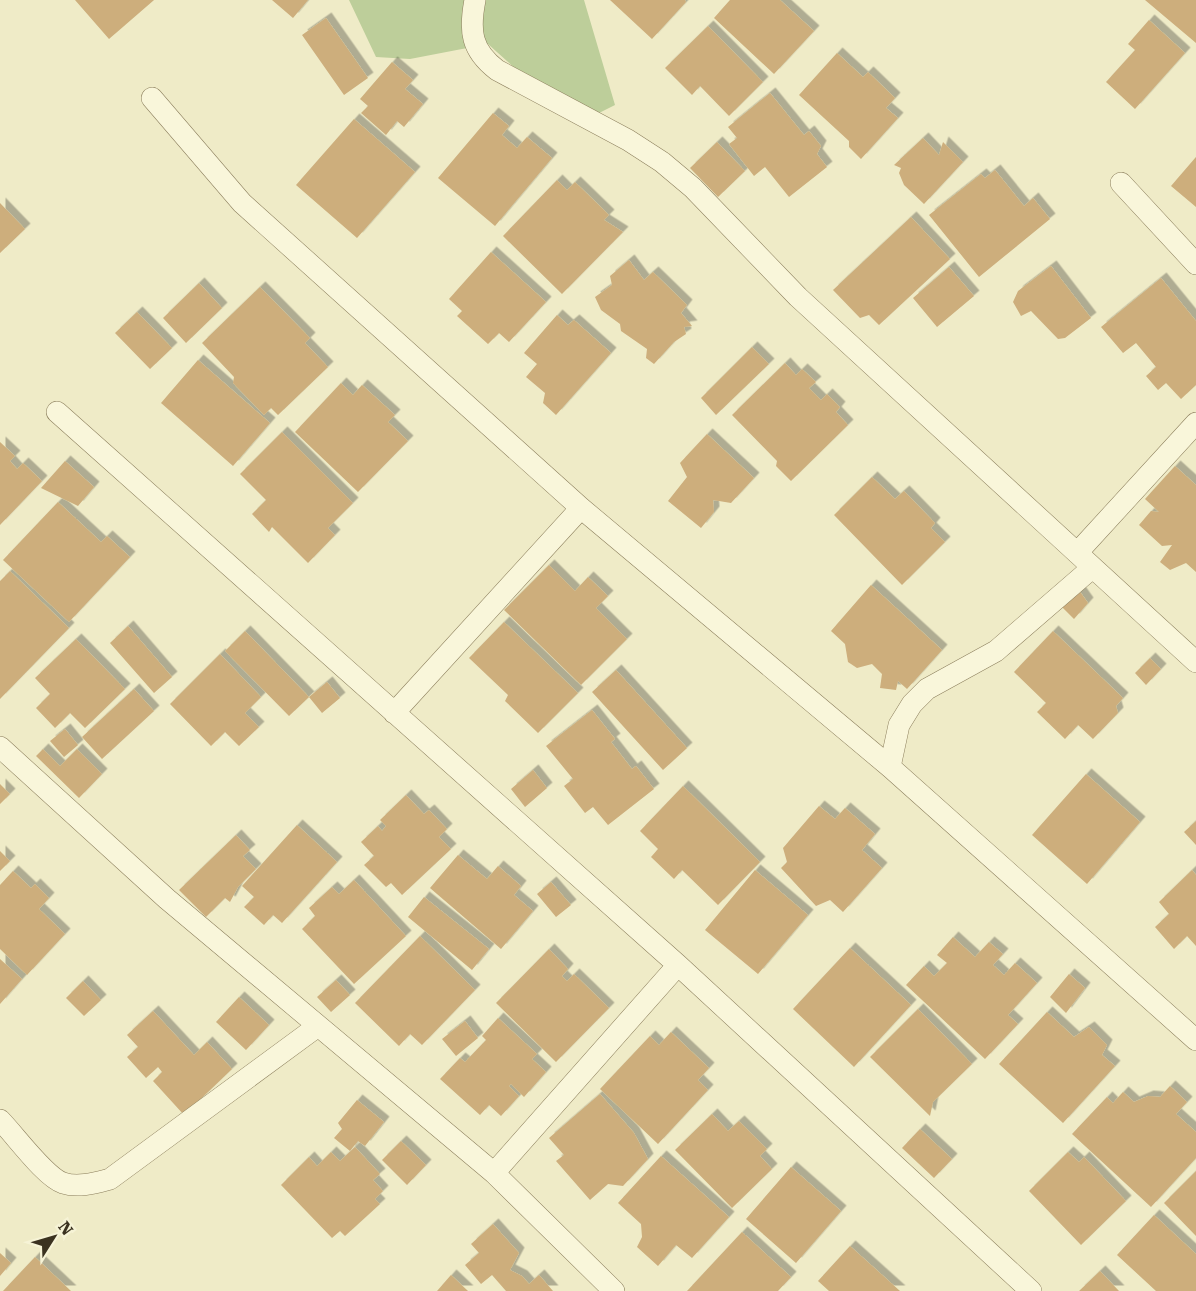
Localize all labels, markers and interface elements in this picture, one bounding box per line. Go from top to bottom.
north arrow [24,1207,84,1267]
text: N [54,1218,77,1239]

